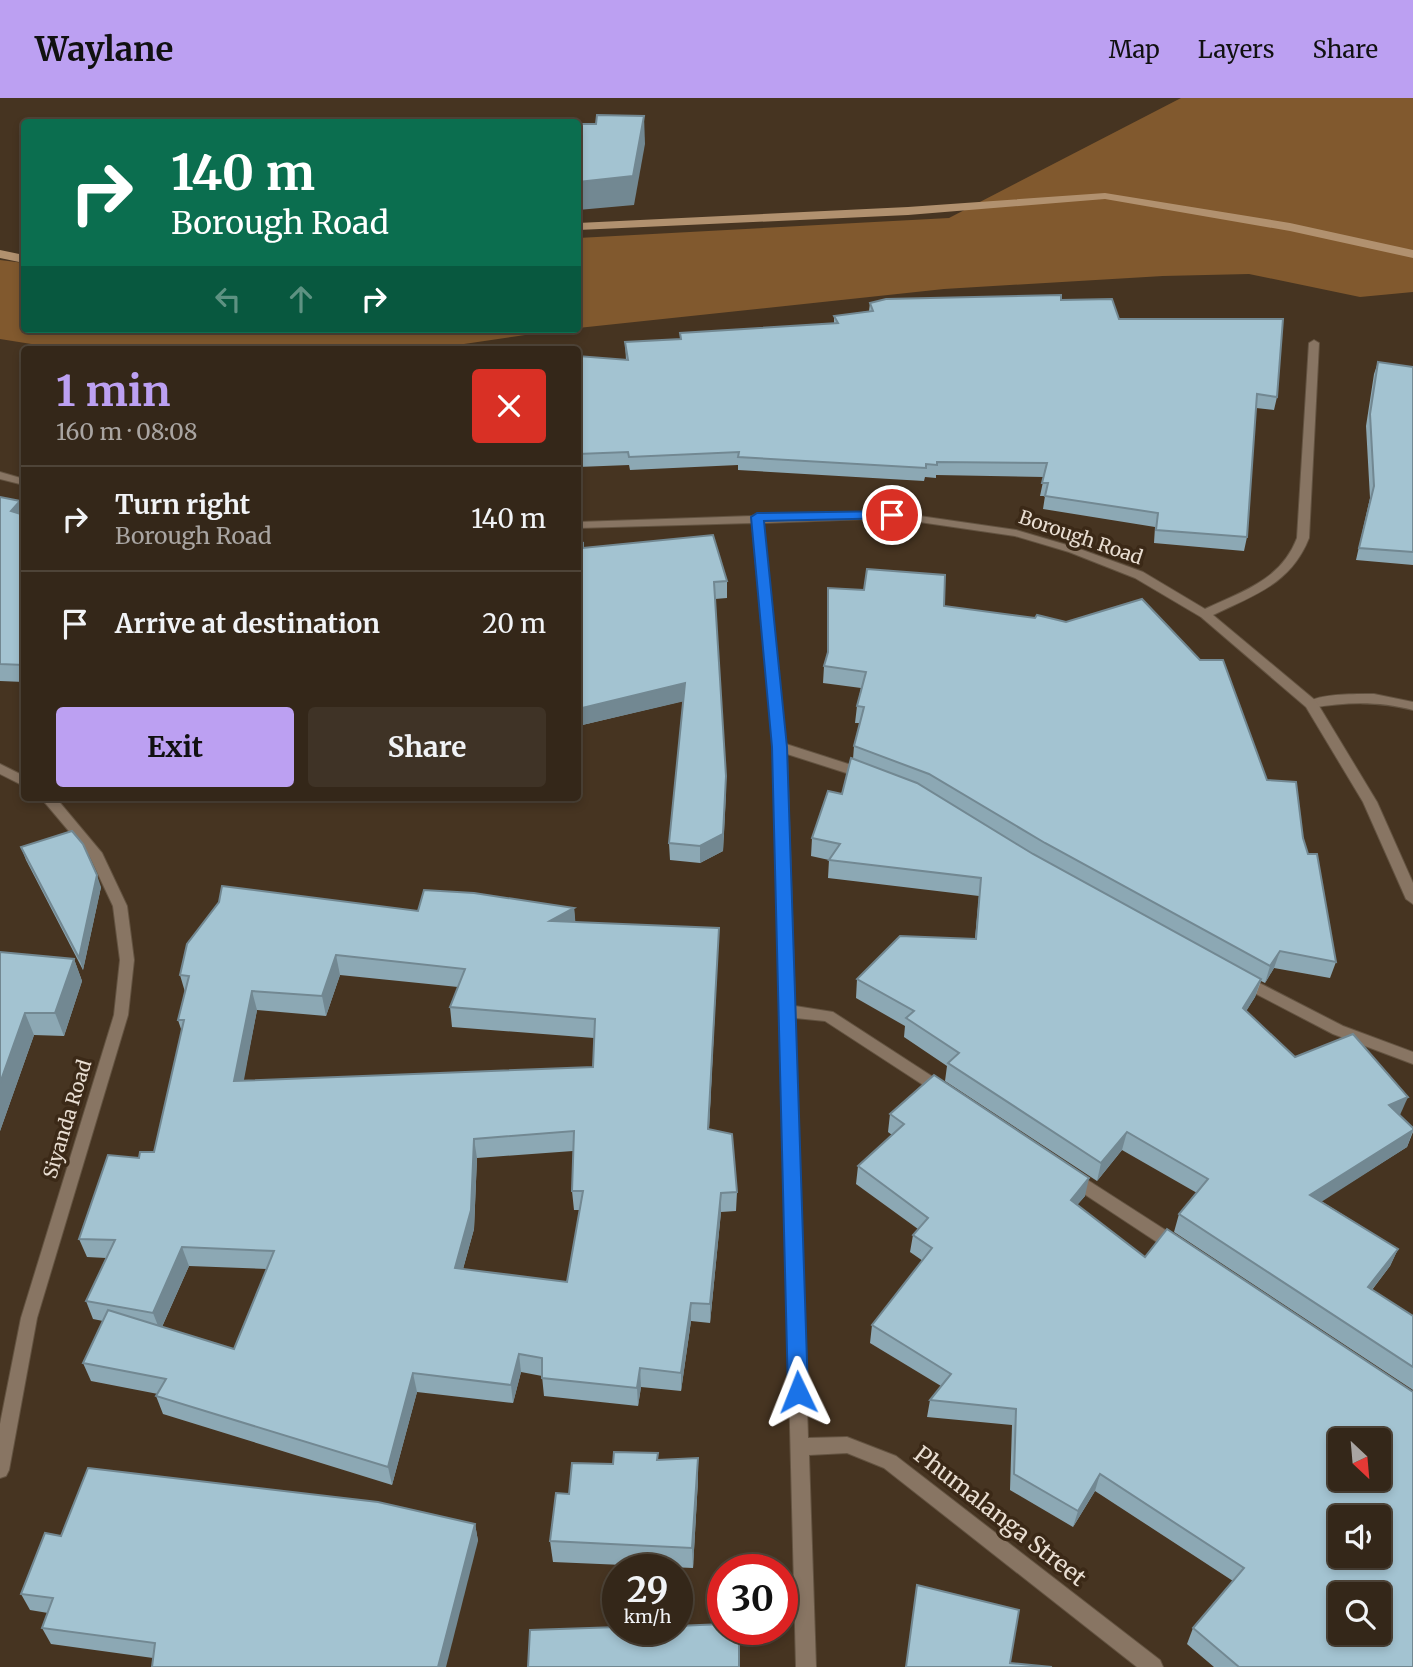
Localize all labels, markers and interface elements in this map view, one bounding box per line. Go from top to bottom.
text: Waylane [35,29,173,70]
text: Map [1109,34,1160,65]
text: Layers [1198,34,1274,65]
text: Share [1312,34,1378,65]
text: 140 m [171,142,315,203]
icon: right [56,147,147,238]
text: Borough Road [171,203,389,243]
icon: left [209,280,247,318]
icon: ahead [282,280,320,318]
icon: right [355,280,393,318]
text: 1 min [56,365,170,417]
button: close [472,369,546,443]
text: 160 m · 08:08 [56,417,197,446]
pin [862,485,922,545]
text: Turn right [115,488,250,521]
icon: arrive [873,496,911,534]
icon: right [56,500,94,538]
text: 140 m [471,502,546,535]
street label: Borough Road [1016,505,1146,569]
text: Borough Road [115,521,272,550]
icon: arrive [56,605,94,643]
text: Arrive at destination [115,607,380,640]
text: 20 m [482,607,546,640]
button: Exit [56,707,294,787]
button: Share [308,707,546,787]
street label: Siyanda Road [38,1057,96,1181]
position arrow [761,1355,835,1429]
north arrow [1328,1428,1391,1491]
map controls [1328,1428,1391,1645]
street label: Phumalanga Street [908,1439,1092,1592]
button: sound [1328,1505,1391,1568]
speed limit sign: 30 [707,1554,798,1645]
text: 29 [627,1568,668,1612]
button: search [1328,1582,1391,1645]
text: km/h [624,1605,671,1628]

